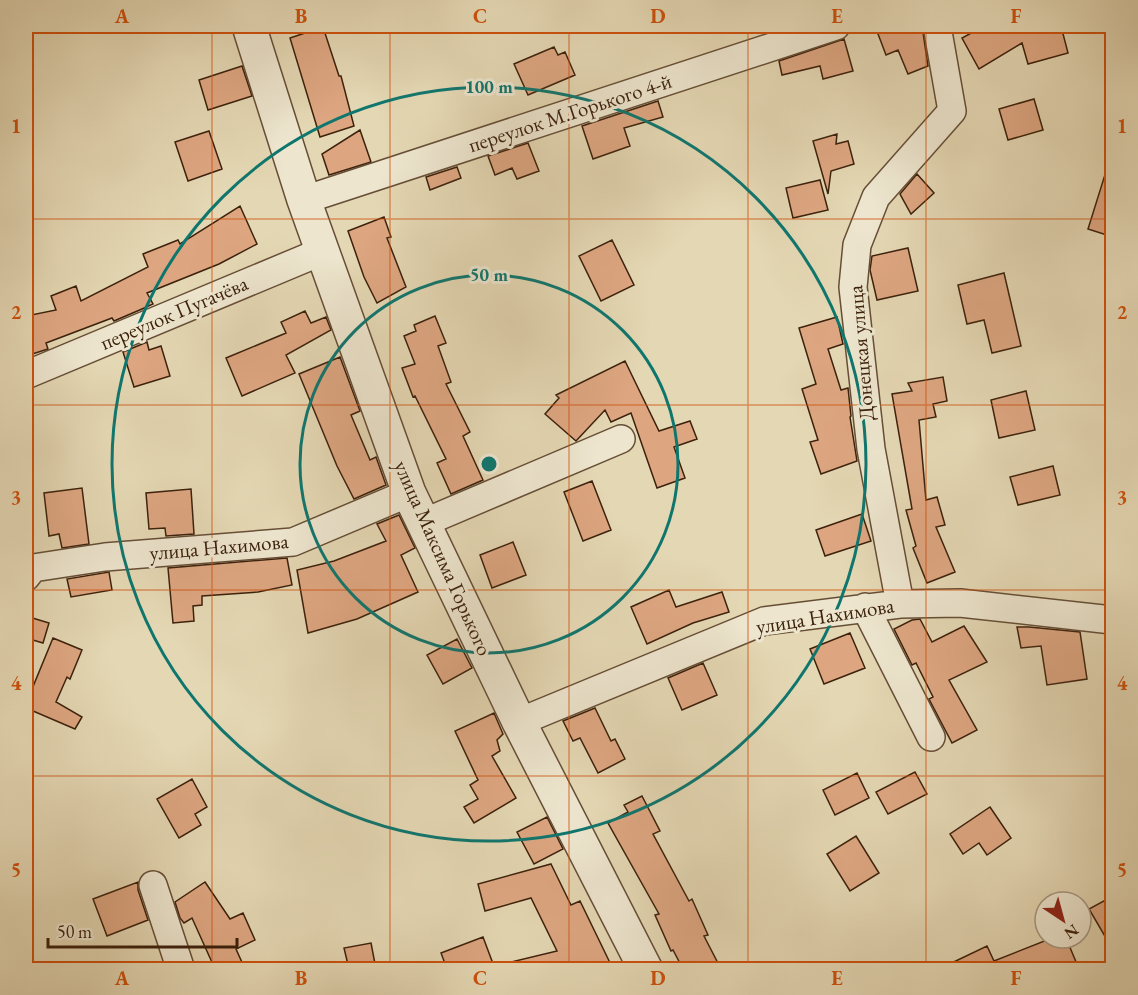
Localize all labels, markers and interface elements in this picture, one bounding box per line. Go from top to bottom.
text: A [114,3,130,29]
text: B [295,3,307,29]
text: C [473,3,487,29]
text: D [650,3,666,29]
text: E [831,3,843,29]
text: F [1011,3,1022,29]
street label: переулок М.Горького 4-й [465,67,675,158]
text: 100 m [465,75,513,98]
text: 1 [11,113,21,139]
text: 1 [1117,113,1127,139]
text: 50 m [470,263,508,286]
street label: переулок Пугачёва [96,269,252,356]
street label: Донецкая улица [841,284,880,422]
text: 2 [11,299,22,325]
text: 2 [1117,299,1128,325]
centre of rings [479,454,499,474]
street label: улица Максима Горького [388,456,499,660]
text: 3 [11,484,21,510]
text: 3 [1117,484,1127,510]
street label: улица Нахимова [148,527,290,566]
street label: улица Нахимова [754,591,897,640]
text: 4 [11,670,22,696]
text: 4 [1117,670,1128,696]
text: 5 [11,856,21,882]
text: 5 [1117,856,1127,882]
north arrow [1033,890,1093,950]
scale bar [48,911,237,949]
text: N [1060,919,1083,944]
text: 50 m [57,920,92,943]
text: A [114,965,130,991]
text: B [295,965,307,991]
text: C [473,965,487,991]
text: D [650,965,666,991]
text: E [831,965,843,991]
text: F [1011,965,1022,991]

